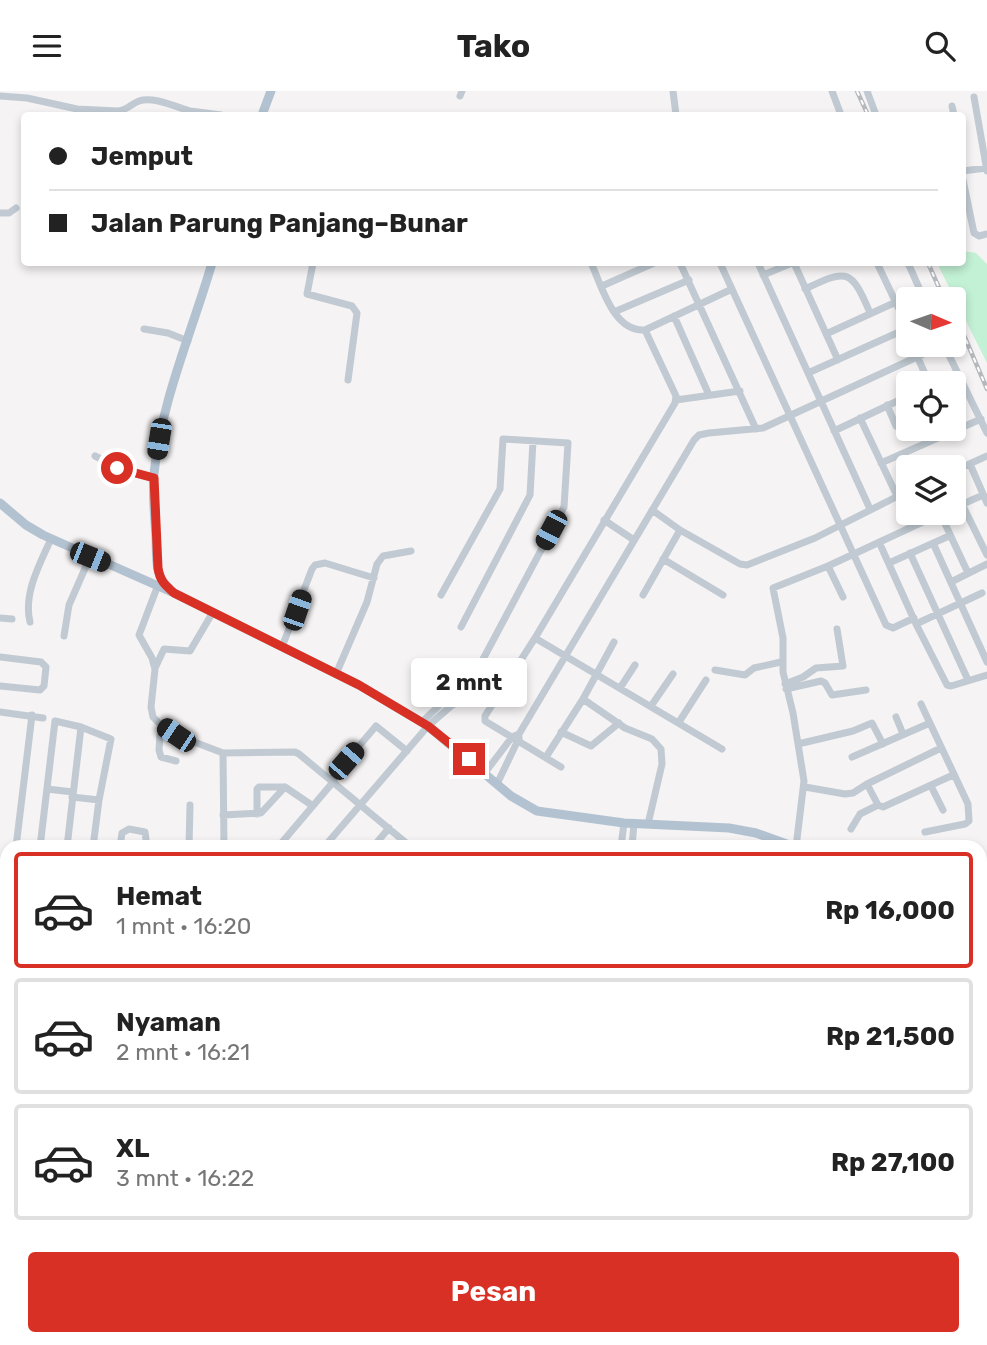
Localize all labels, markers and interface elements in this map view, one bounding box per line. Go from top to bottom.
icon: menu [28,27,66,65]
text: Tako [457,27,530,65]
icon: search [921,27,959,65]
text: Jemput [91,141,193,172]
text: Jalan Parung Panjang–Bunar [91,208,468,239]
north arrow [896,287,966,357]
map controls [896,287,966,525]
button: locate [896,371,966,441]
car [146,417,173,461]
route start [101,452,133,484]
button: layers [896,455,966,525]
car [532,507,571,553]
car [67,539,114,575]
car [281,587,314,633]
callout: 2 mnt [411,657,527,707]
text: 2 mnt [436,668,502,696]
car [153,715,200,755]
car [325,738,368,784]
route end [453,743,485,775]
icon: car [32,879,95,942]
text: Hemat [116,881,202,912]
text: Rp 16,000 [825,895,955,926]
text: 1 mnt · 16:20 [116,912,251,940]
icon: car [32,1005,95,1068]
text: Nyaman [116,1007,221,1038]
text: Rp 21,500 [826,1021,955,1052]
text: 2 mnt · 16:21 [116,1038,250,1066]
icon: car [32,1131,95,1194]
text: XL [116,1133,149,1164]
text: Rp 27,100 [831,1147,955,1178]
text: 3 mnt · 16:22 [116,1164,254,1192]
button: Pesan [28,1252,959,1332]

